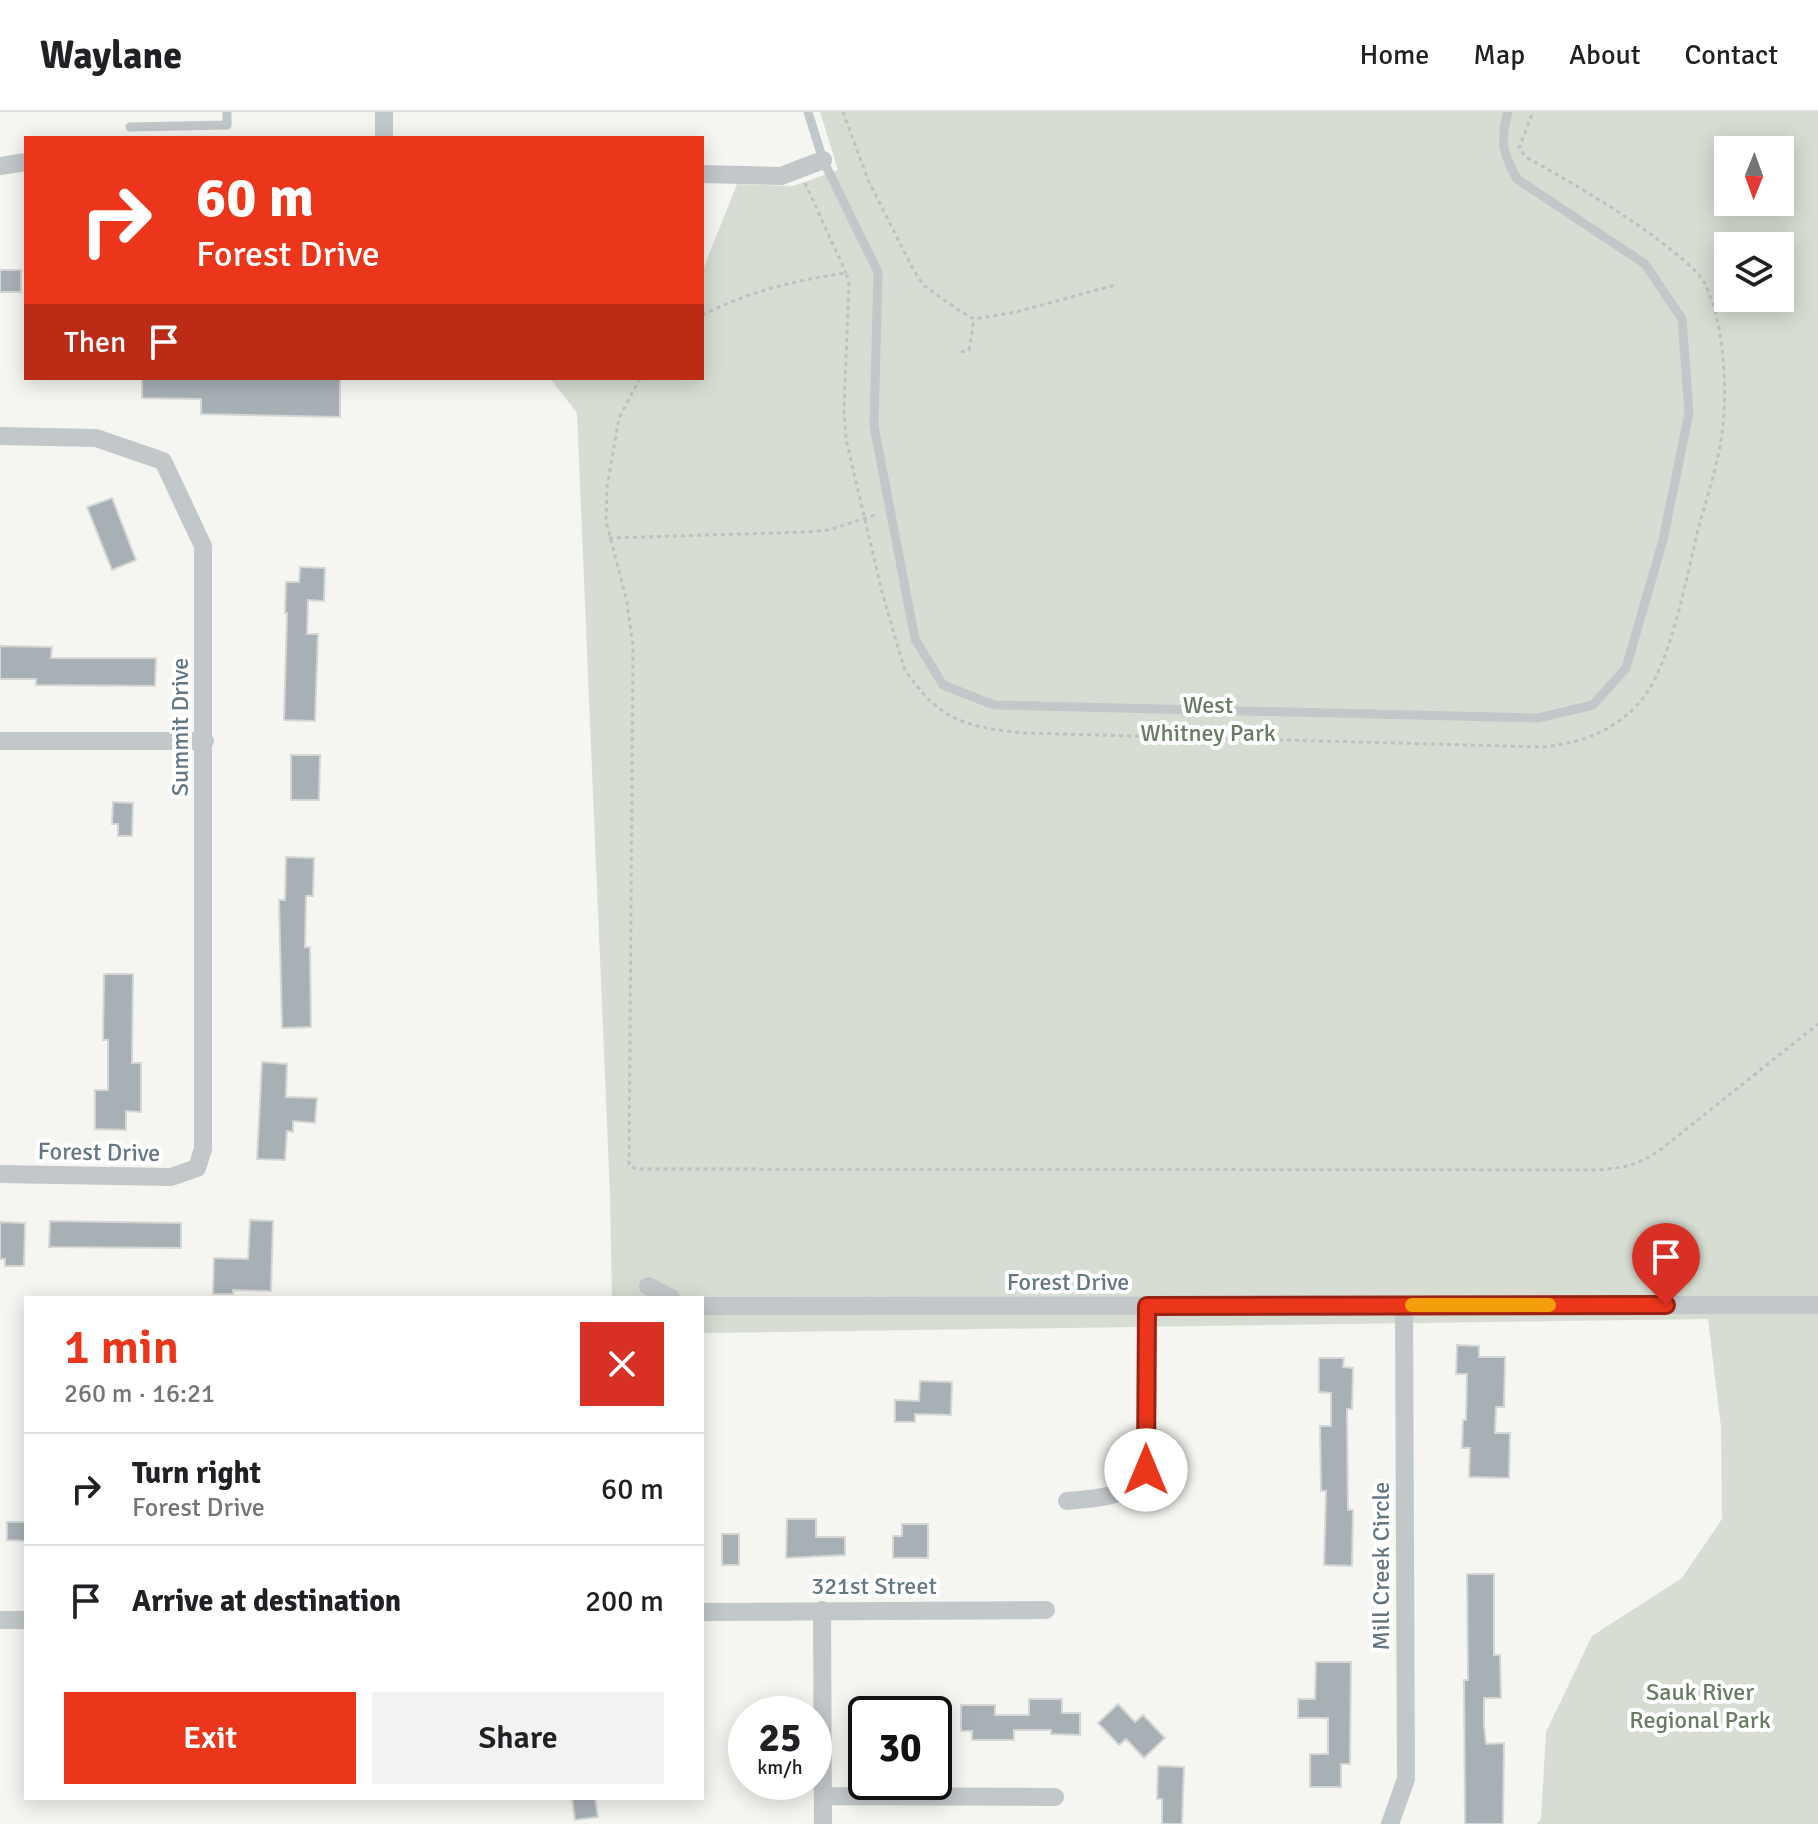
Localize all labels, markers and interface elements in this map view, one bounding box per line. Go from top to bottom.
text: Waylane [40,32,182,79]
text: Home [1360,38,1429,72]
text: Map [1473,38,1525,72]
text: About [1569,38,1641,72]
text: Contact [1685,38,1778,72]
north arrow [1714,136,1794,216]
map controls [1714,136,1794,312]
text: 60 m [196,163,314,232]
icon: right [64,168,168,272]
text: Forest Drive [196,232,380,277]
button: layers [1714,232,1794,312]
icon: arrive [142,320,186,364]
text: Then [64,324,126,361]
street label: Summit Drive [165,658,195,796]
park label: West Whitney Park [1140,690,1276,748]
street label: Forest Drive [37,1136,161,1168]
pin [1632,1223,1700,1305]
icon: arrive [1644,1235,1688,1279]
street label: Forest Drive [1007,1267,1129,1297]
text: 1 min [64,1318,179,1377]
button: close [580,1322,664,1406]
text: 260 m · 16:21 [64,1378,215,1410]
position arrow [1104,1428,1188,1512]
text: Turn right [132,1455,261,1492]
icon: right [64,1467,108,1511]
text: 60 m [601,1471,664,1508]
street label: Mill Creek Circle [1366,1482,1396,1650]
text: Forest Drive [132,1492,265,1524]
street label: 321st Street [811,1571,937,1601]
icon: arrive [64,1579,108,1623]
text: Arrive at destination [132,1583,401,1620]
text: 200 m [585,1583,664,1620]
park label: Sauk River Regional Park [1629,1677,1771,1735]
button: Exit [64,1692,356,1784]
button: Share [372,1692,664,1784]
speed limit sign: 30 [848,1696,952,1800]
text: 25 [758,1713,802,1763]
text: km/h [757,1755,803,1780]

